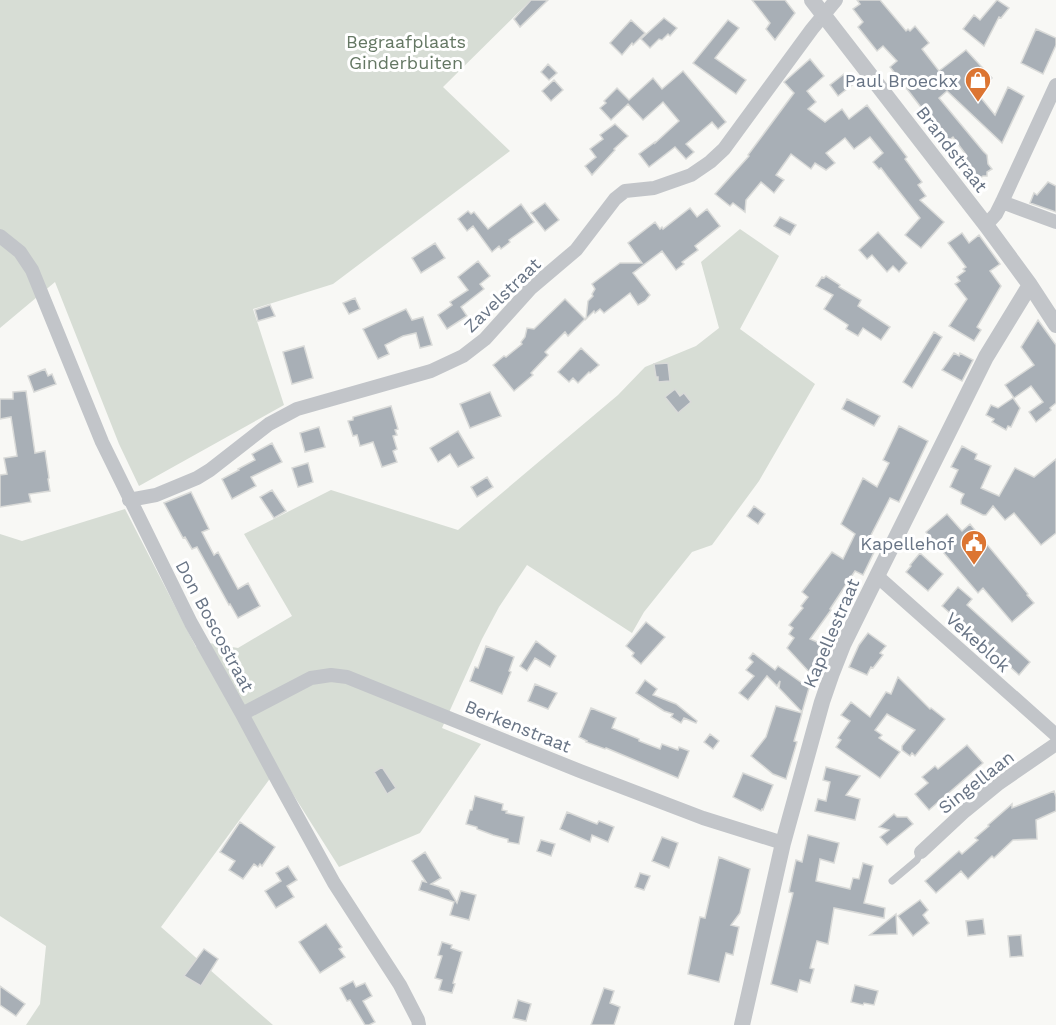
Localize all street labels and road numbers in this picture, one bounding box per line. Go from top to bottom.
street label: Brandstraat [912,102,992,196]
street label: Zavelstraat [459,253,545,337]
street label: Don Boscostraat [172,557,259,696]
street label: Kapellestraat [799,575,864,691]
street label: Vekeblok [942,608,1014,676]
street label: Berkenstraat [462,695,575,757]
street label: Singellaan [934,746,1018,818]

